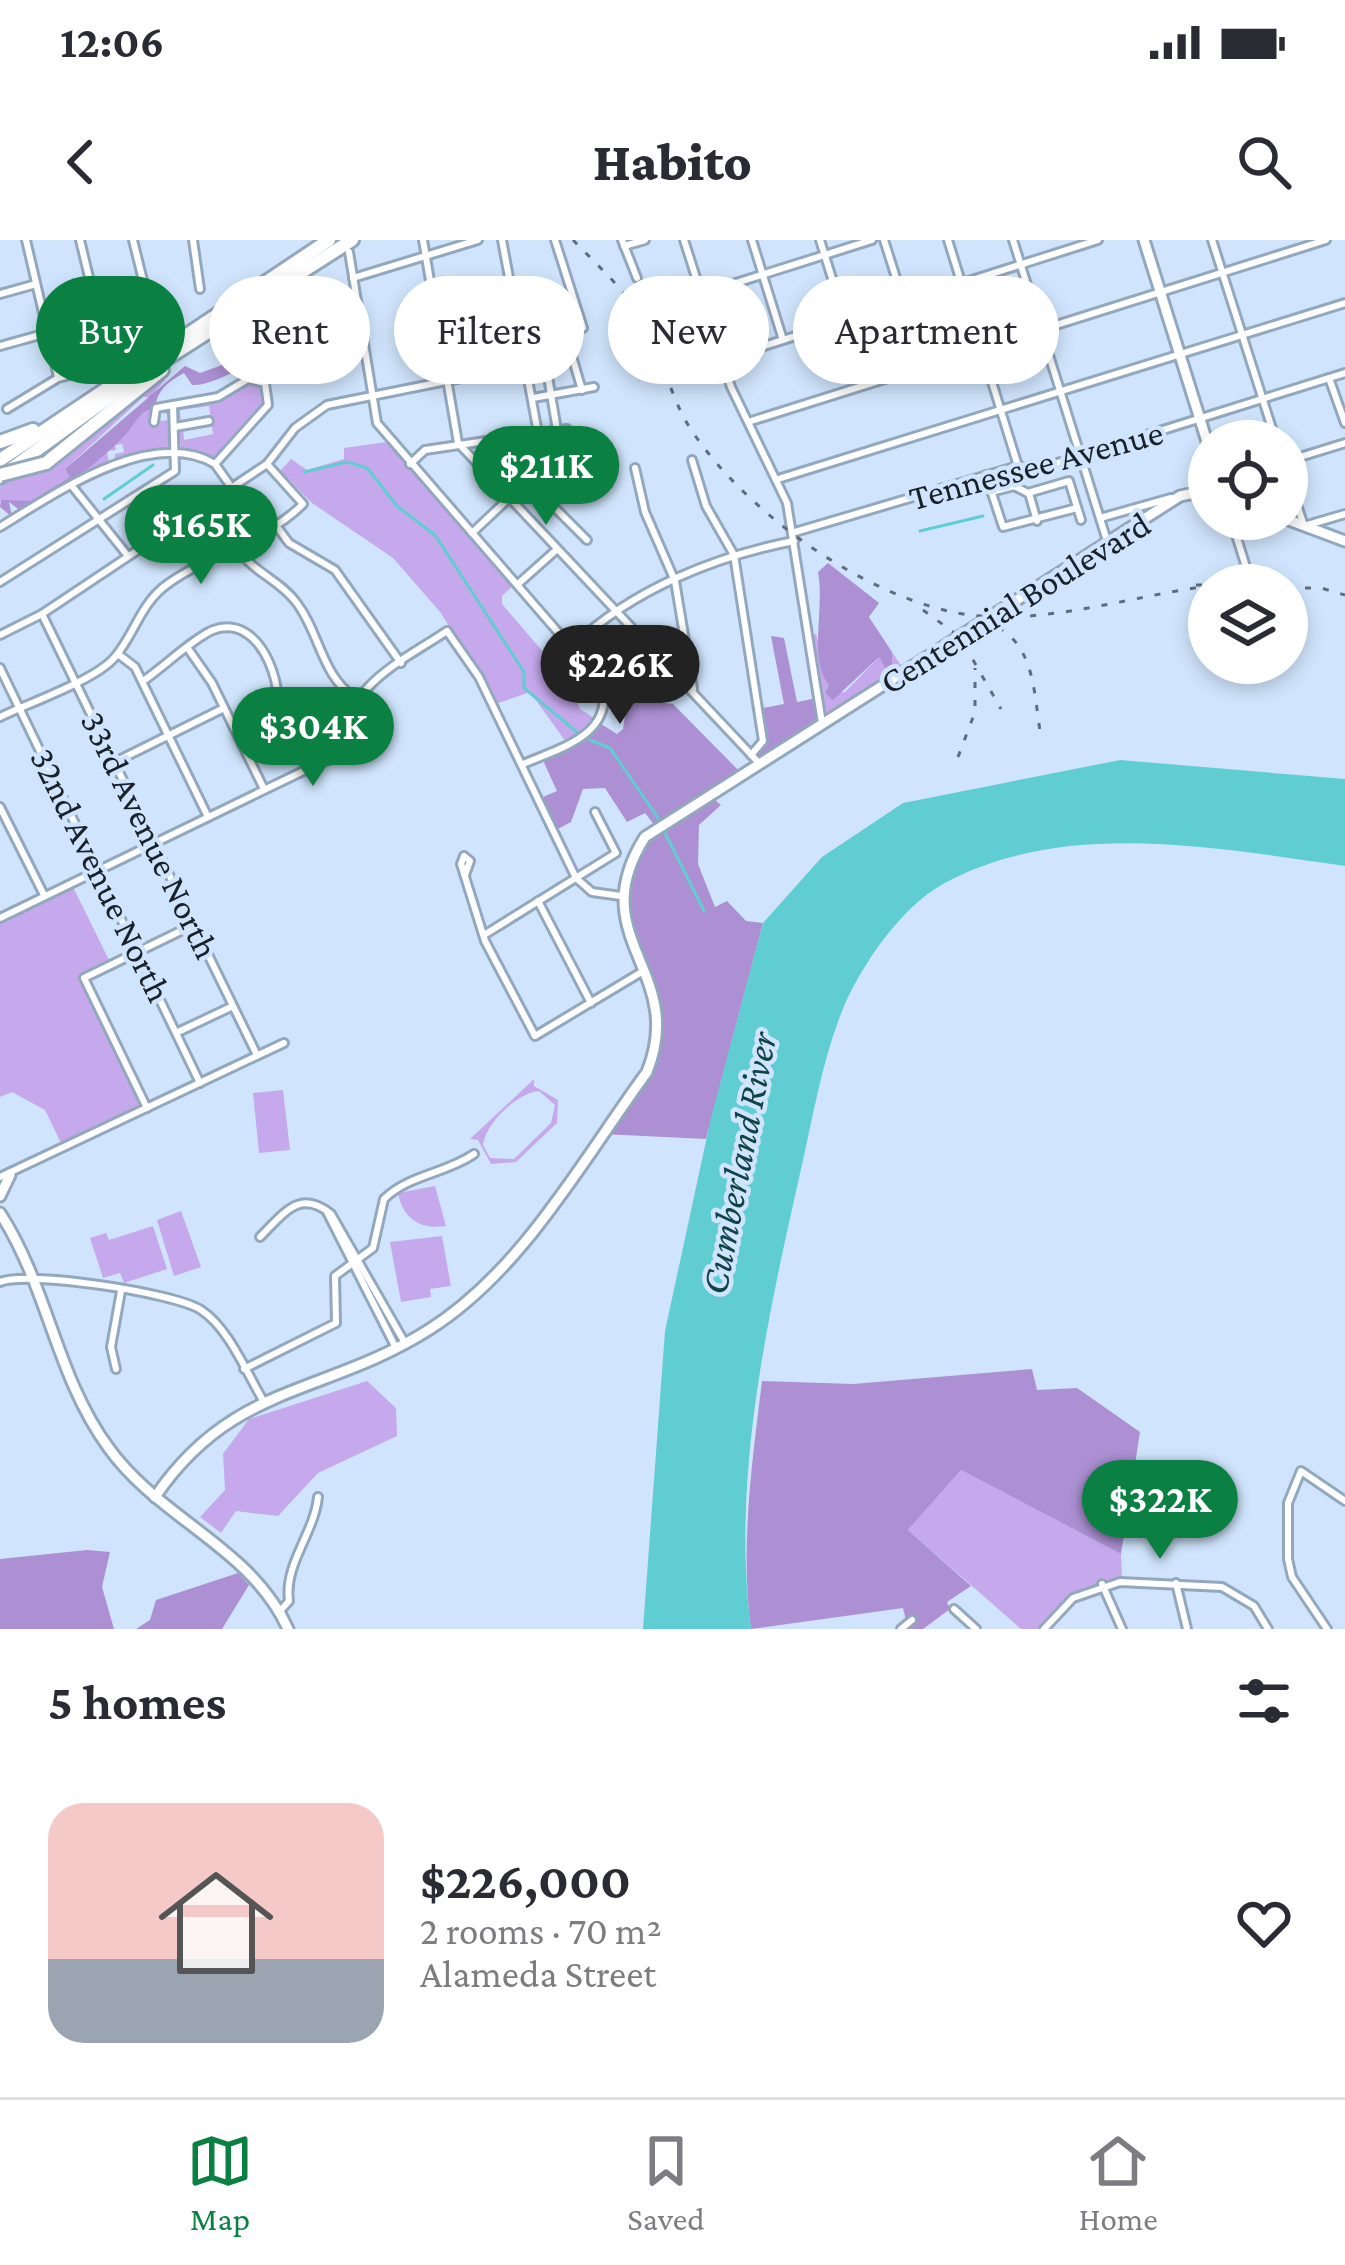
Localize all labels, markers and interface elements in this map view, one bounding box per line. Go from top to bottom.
text: 12:06 [60,17,164,67]
icon: back [48,129,114,195]
icon: search [1231,129,1297,195]
text: Habito [593,132,752,192]
chip: Buy [36,276,185,384]
chip: Rent [209,276,370,384]
chip: Filters [394,276,584,384]
chip: New [608,276,769,384]
chip: Apartment [793,276,1059,384]
street label: Tennessee Avenue [905,412,1167,518]
map controls [1188,420,1308,684]
button: locate [1188,420,1308,540]
pin: $211K [462,426,630,528]
text: $211K [499,443,593,486]
pin: $165K [117,485,285,587]
text: $165K [152,502,250,545]
street label: Centennial Boulevard [873,504,1157,702]
button: layers [1188,564,1308,684]
pin: $226K [536,625,704,727]
text: $226K [568,642,672,685]
pin: $304K [229,687,397,789]
text: $304K [259,704,367,747]
street label: 33rd Avenue North [73,705,227,965]
street label: 32nd Avenue North [22,742,180,1008]
water label: Cumberland River [692,1027,785,1298]
pin: $322K [1076,1460,1244,1562]
text: $322K [1109,1477,1211,1520]
icon: filters [1231,1668,1297,1734]
text: 5 homes [48,1673,226,1730]
icon: home [144,1851,288,1995]
text: $226,000 [420,1852,631,1909]
icon: heart [1231,1890,1297,1956]
text: 2 rooms · 70 m² [420,1909,662,1952]
text: Alameda Street [420,1952,656,1995]
tab: Map [187,2128,253,2237]
tab: Saved [627,2128,705,2237]
tab: Home [1079,2128,1158,2237]

